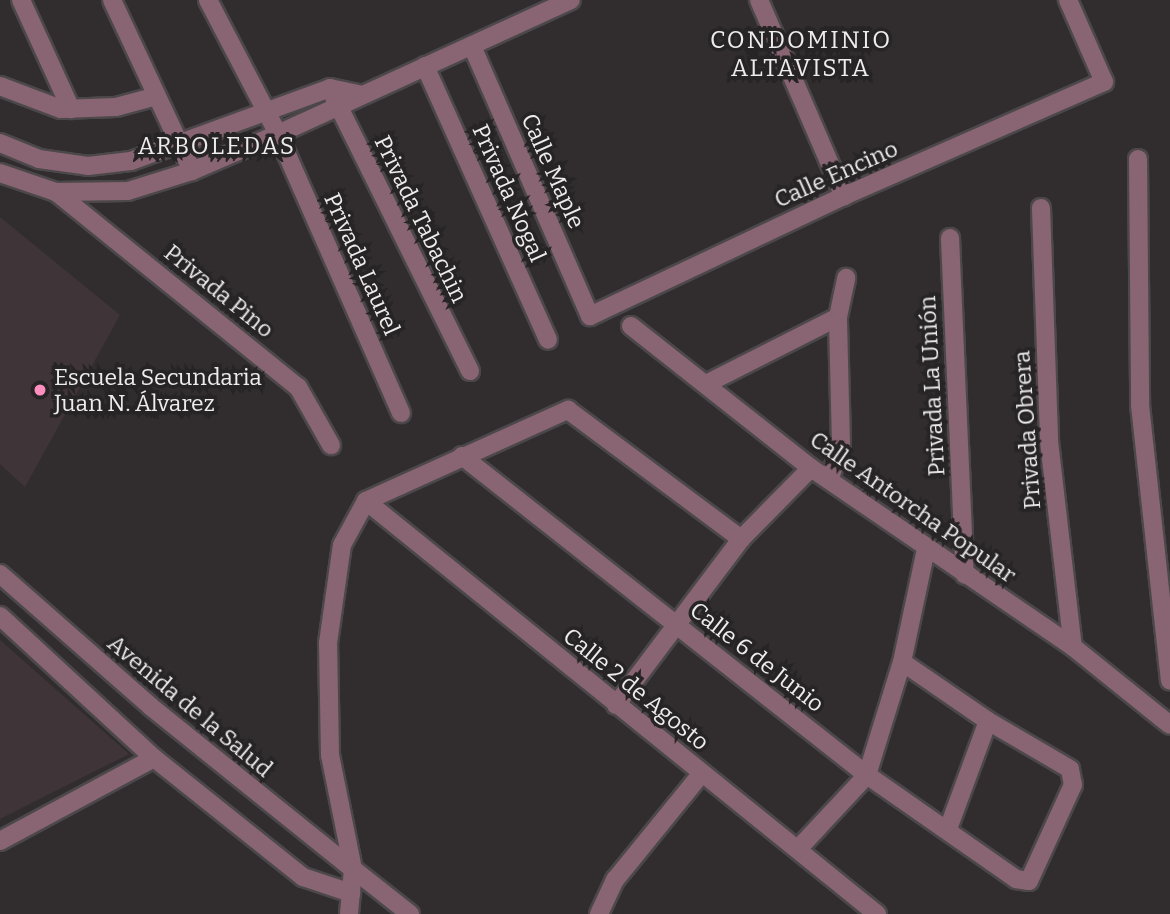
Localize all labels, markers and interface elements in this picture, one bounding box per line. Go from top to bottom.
district label: CONDOMINIO ALTAVISTA [711,27,891,83]
street label: Calle Maple [515,109,591,233]
street label: Privada Nogal [466,120,552,266]
street label: Privada Tabachin [369,131,473,307]
district label: ARBOLEDAS [139,133,295,161]
street label: Calle Encino [770,135,902,213]
street label: Privada Laurel [318,189,406,339]
street label: Privada Pino [159,239,279,343]
street label: Privada La Unión [913,295,951,477]
street label: Privada Obrera [1008,350,1046,510]
place label: Escuela Secundaria Juan N. Álvarez [54,363,262,417]
marker: Escuela Secundaria Juan N. Álvarez [32,382,48,398]
street label: Calle Antorcha Popular [805,425,1021,589]
street label: Calle 6 de Junio [684,596,830,718]
street label: Calle 2 de Agosto [558,622,714,756]
street label: Avenida de la Salud [102,629,278,783]

